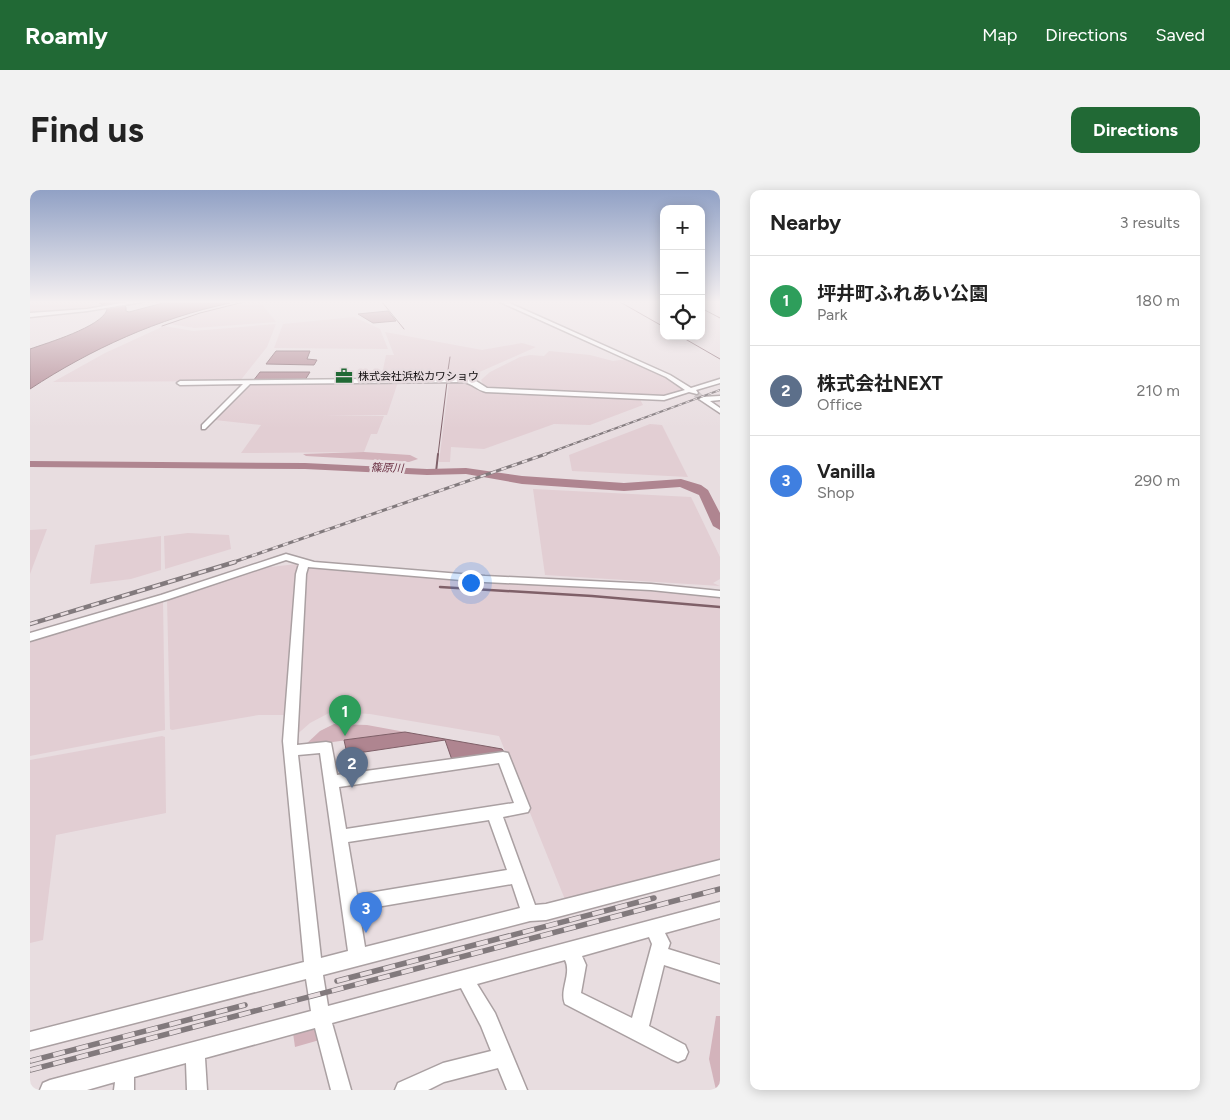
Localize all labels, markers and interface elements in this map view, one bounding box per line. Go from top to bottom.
text: Roamly [25,21,108,50]
text: Map [982,24,1017,46]
text: Directions [1045,24,1127,46]
text: Saved [1155,24,1205,46]
button: Directions [1071,107,1200,153]
text: Find us [30,109,144,151]
map controls [660,205,705,340]
button: + [660,205,705,250]
text: Nearby [770,210,841,235]
text: 3 results [1120,213,1180,232]
button: − [660,250,705,295]
text: 坪井町ふれあい公園 [817,282,988,305]
text: 1 [783,291,789,310]
text: 180 m [1136,291,1180,310]
button: locate [660,295,705,340]
text: Park [817,305,847,324]
office icon: 株式会社浜松カワショウ [334,366,354,386]
place label: 株式会社浜松カワショウ [358,370,479,383]
text: 株式会社NEXT [817,372,943,395]
text: 2 [781,381,791,400]
text: 210 m [1137,381,1180,400]
text: Office [817,395,862,414]
text: Vanilla [817,460,875,483]
water label: 篠原川 [370,461,405,475]
text: 3 [782,471,790,490]
text: 290 m [1134,471,1180,490]
text: Shop [817,483,855,502]
your location [458,570,484,596]
pin: 1 [329,695,361,736]
pin: 2 [336,747,368,788]
pin: 3 [350,892,382,933]

